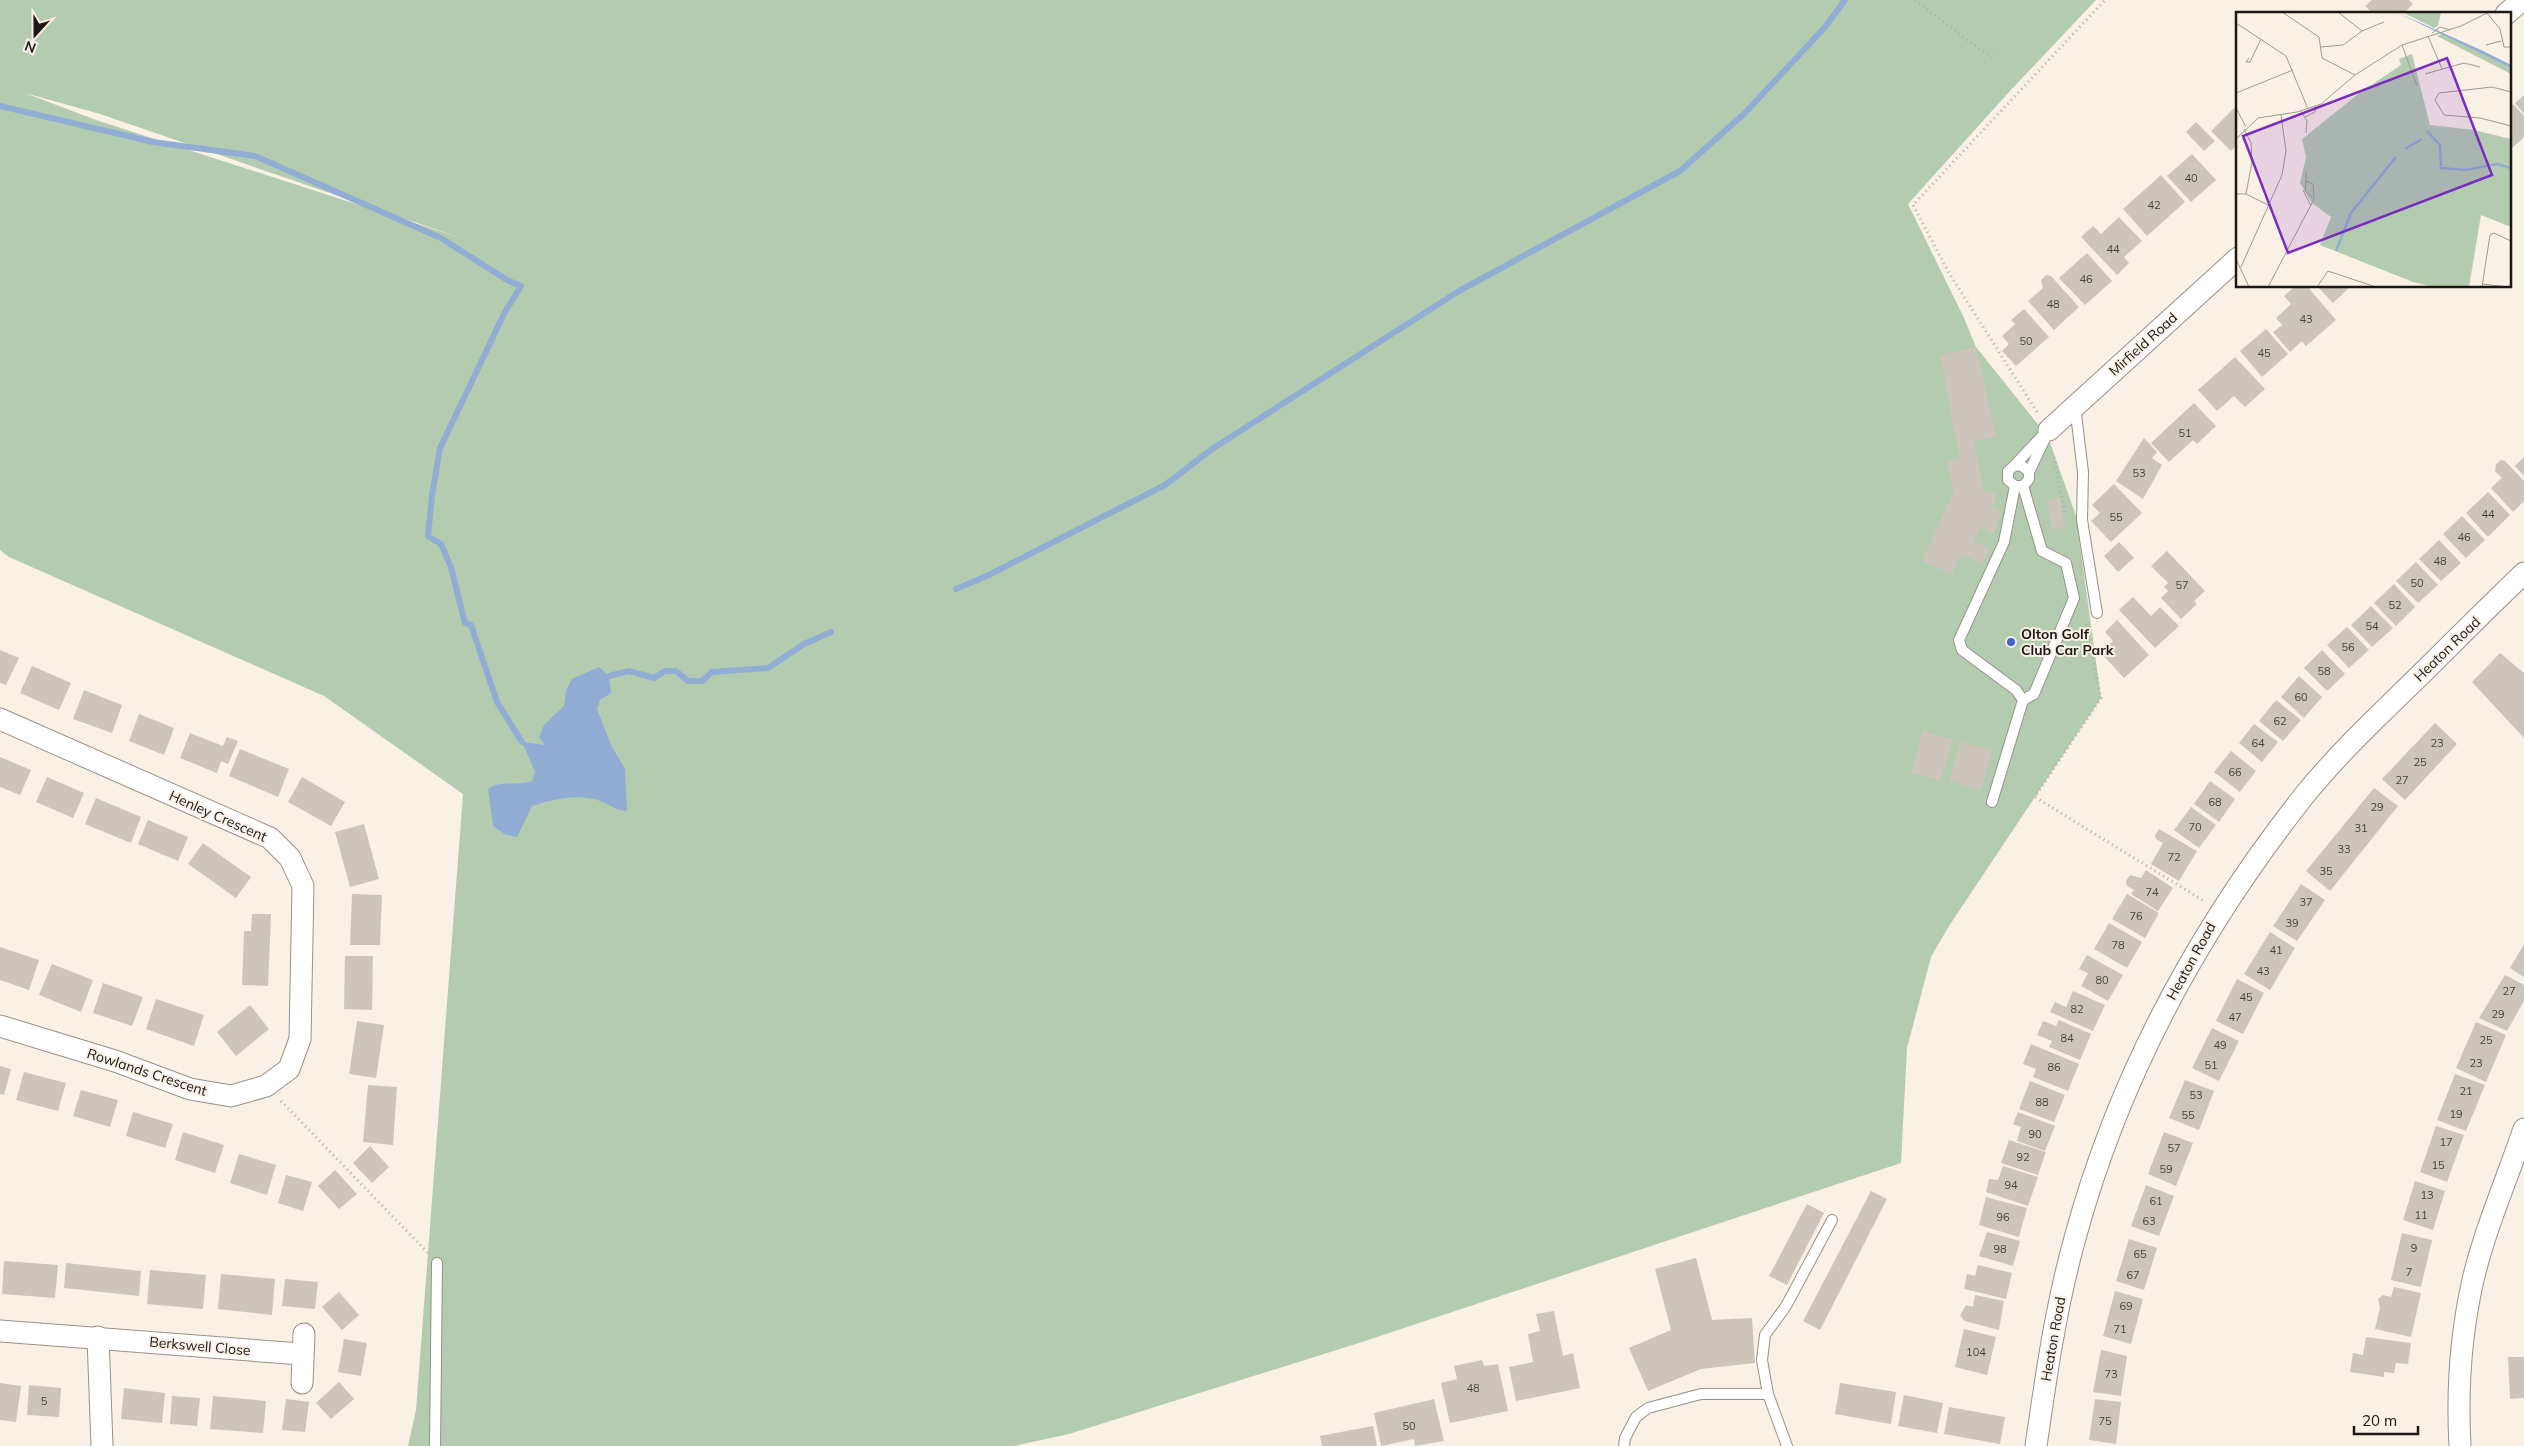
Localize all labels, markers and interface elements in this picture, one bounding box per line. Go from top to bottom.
north arrow [10,10,60,60]
inset map [2236,12,2512,288]
text: N [22,37,39,57]
house number: 40 [2184,171,2198,185]
house number: 42 [2147,198,2161,212]
house number: 44 [2106,242,2120,256]
house number: 46 [2079,272,2093,286]
house number: 48 [2046,297,2060,311]
street label: Mirfield Road [2105,308,2181,380]
house number: 43 [2299,312,2313,326]
house number: 50 [2019,334,2033,348]
house number: 45 [2257,346,2271,360]
house number: 51 [2178,426,2192,440]
house number: 53 [2132,466,2146,480]
house number: 44 [2481,507,2495,521]
house number: 55 [2109,510,2123,524]
house number: 46 [2457,530,2471,544]
house number: 48 [2433,554,2447,568]
house number: 50 [2410,576,2424,590]
house number: 57 [2175,578,2189,592]
house number: 52 [2388,598,2402,612]
street label: Heaton Road [2410,613,2484,685]
house number: 54 [2365,619,2379,633]
place label: Olton Golf Club Car Park [2021,625,2114,659]
marker: Olton Golf Club Car Park [2005,636,2017,648]
house number: 56 [2341,640,2355,654]
house number: 58 [2317,664,2331,678]
house number: 60 [2294,690,2308,704]
house number: 62 [2273,714,2287,728]
house number: 64 [2251,736,2265,750]
house number: 23 [2430,736,2444,750]
house number: 25 [2413,755,2427,769]
house number: 66 [2228,765,2242,779]
house number: 27 [2395,773,2409,787]
street label: Henley Crescent [166,786,270,846]
house number: 68 [2208,795,2222,809]
house number: 29 [2370,800,2384,814]
house number: 70 [2188,820,2202,834]
house number: 31 [2354,821,2368,835]
house number: 33 [2337,842,2351,856]
house number: 72 [2167,850,2181,864]
house number: 35 [2319,864,2333,878]
house number: 74 [2145,885,2159,899]
house number: 37 [2299,895,2313,909]
house number: 76 [2129,909,2143,923]
house number: 39 [2285,916,2299,930]
street label: Heaton Road [2162,919,2220,1003]
house number: 78 [2111,938,2125,952]
house number: 41 [2269,943,2283,957]
house number: 43 [2256,964,2270,978]
house number: 80 [2095,973,2109,987]
house number: 27 [2502,984,2516,998]
house number: 45 [2239,990,2253,1004]
house number: 82 [2070,1002,2084,1016]
house number: 29 [2491,1007,2505,1021]
house number: 47 [2228,1010,2242,1024]
house number: 84 [2060,1031,2074,1045]
house number: 25 [2479,1033,2493,1047]
house number: 49 [2213,1038,2227,1052]
street label: Rowlands Crescent [85,1044,209,1100]
house number: 23 [2469,1056,2483,1070]
house number: 51 [2204,1058,2218,1072]
house number: 86 [2047,1060,2061,1074]
house number: 21 [2459,1084,2473,1098]
house number: 53 [2189,1088,2203,1102]
house number: 88 [2035,1095,2049,1109]
house number: 19 [2449,1107,2463,1121]
house number: 55 [2181,1108,2195,1122]
house number: 90 [2028,1127,2042,1141]
house number: 17 [2439,1135,2453,1149]
house number: 57 [2167,1141,2181,1155]
house number: 92 [2016,1150,2030,1164]
house number: 15 [2431,1158,2445,1172]
house number: 59 [2159,1162,2173,1176]
house number: 94 [2004,1178,2018,1192]
house number: 13 [2420,1188,2434,1202]
house number: 61 [2149,1194,2163,1208]
house number: 11 [2414,1208,2428,1222]
house number: 96 [1996,1210,2010,1224]
house number: 63 [2142,1214,2156,1228]
house number: 9 [2411,1241,2417,1255]
house number: 98 [1993,1242,2007,1256]
house number: 65 [2133,1247,2147,1261]
house number: 7 [2406,1265,2412,1279]
house number: 67 [2126,1268,2140,1282]
street label: Heaton Road [2037,1295,2069,1383]
house number: 69 [2119,1299,2133,1313]
house number: 71 [2113,1322,2127,1336]
street label: Berkswell Close [149,1333,251,1359]
house number: 104 [1966,1345,1986,1359]
house number: 73 [2104,1367,2118,1381]
house number: 48 [1466,1381,1480,1395]
house number: 5 [41,1394,48,1408]
scale bar [2354,1404,2418,1436]
text: 20 m [2362,1411,2397,1430]
house number: 75 [2098,1414,2112,1428]
house number: 50 [1402,1419,1416,1433]

